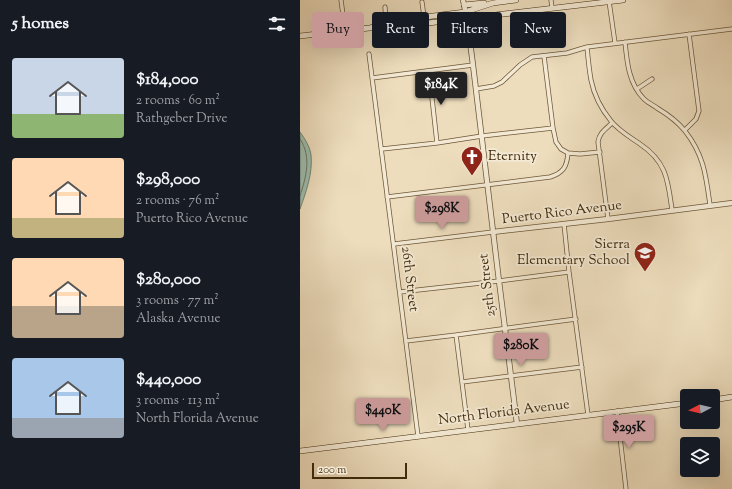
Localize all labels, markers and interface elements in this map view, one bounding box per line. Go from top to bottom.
text: 5 homes [12,12,69,36]
chip: Buy [312,12,364,48]
chip: Rent [372,12,429,48]
chip: Filters [437,12,502,48]
chip: New [510,12,566,48]
icon: filters [266,13,288,35]
text: $184,000 [136,68,198,92]
pin: $184K [413,72,469,106]
icon: home [44,74,92,122]
text: $184K [424,76,458,94]
text: 2 rooms · 60 m² [136,92,220,110]
text: Rathgeber Drive [136,110,227,128]
church icon: Eternity [459,144,485,177]
place label: Eternity [488,147,537,167]
text: $298,000 [136,168,200,192]
icon: home [44,174,92,222]
text: 2 rooms · 76 m² [136,192,220,210]
pin: $298K [414,196,470,230]
street label: Puerto Rico Avenue [501,196,623,230]
text: $298K [424,200,460,218]
text: Puerto Rico Avenue [136,210,248,228]
place label: Sierra Elementary School [517,235,631,271]
school or university icon: Sierra Elementary School [632,240,658,273]
street label: 26th Street [395,245,423,313]
street label: 25th Street [474,252,502,318]
text: $280,000 [136,268,201,292]
icon: home [44,274,92,322]
text: 3 rooms · 77 m² [136,292,219,310]
text: Alaska Avenue [136,310,221,328]
pin: $280K [493,333,549,367]
text: $280K [503,337,539,355]
text: $440,000 [136,368,201,392]
icon: home [44,374,92,422]
north arrow [680,389,720,429]
map controls [680,389,720,477]
text: 3 rooms · 113 m² [136,392,220,410]
street label: North Florida Avenue [437,395,571,431]
pin: $440K [355,398,411,432]
text: $440K [365,402,401,420]
text: North Florida Avenue [136,410,259,428]
pin: $295K [601,415,657,449]
text: $295K [612,419,646,437]
button: layers [680,437,720,477]
scale bar [312,461,407,480]
text: 200 m [318,462,346,478]

